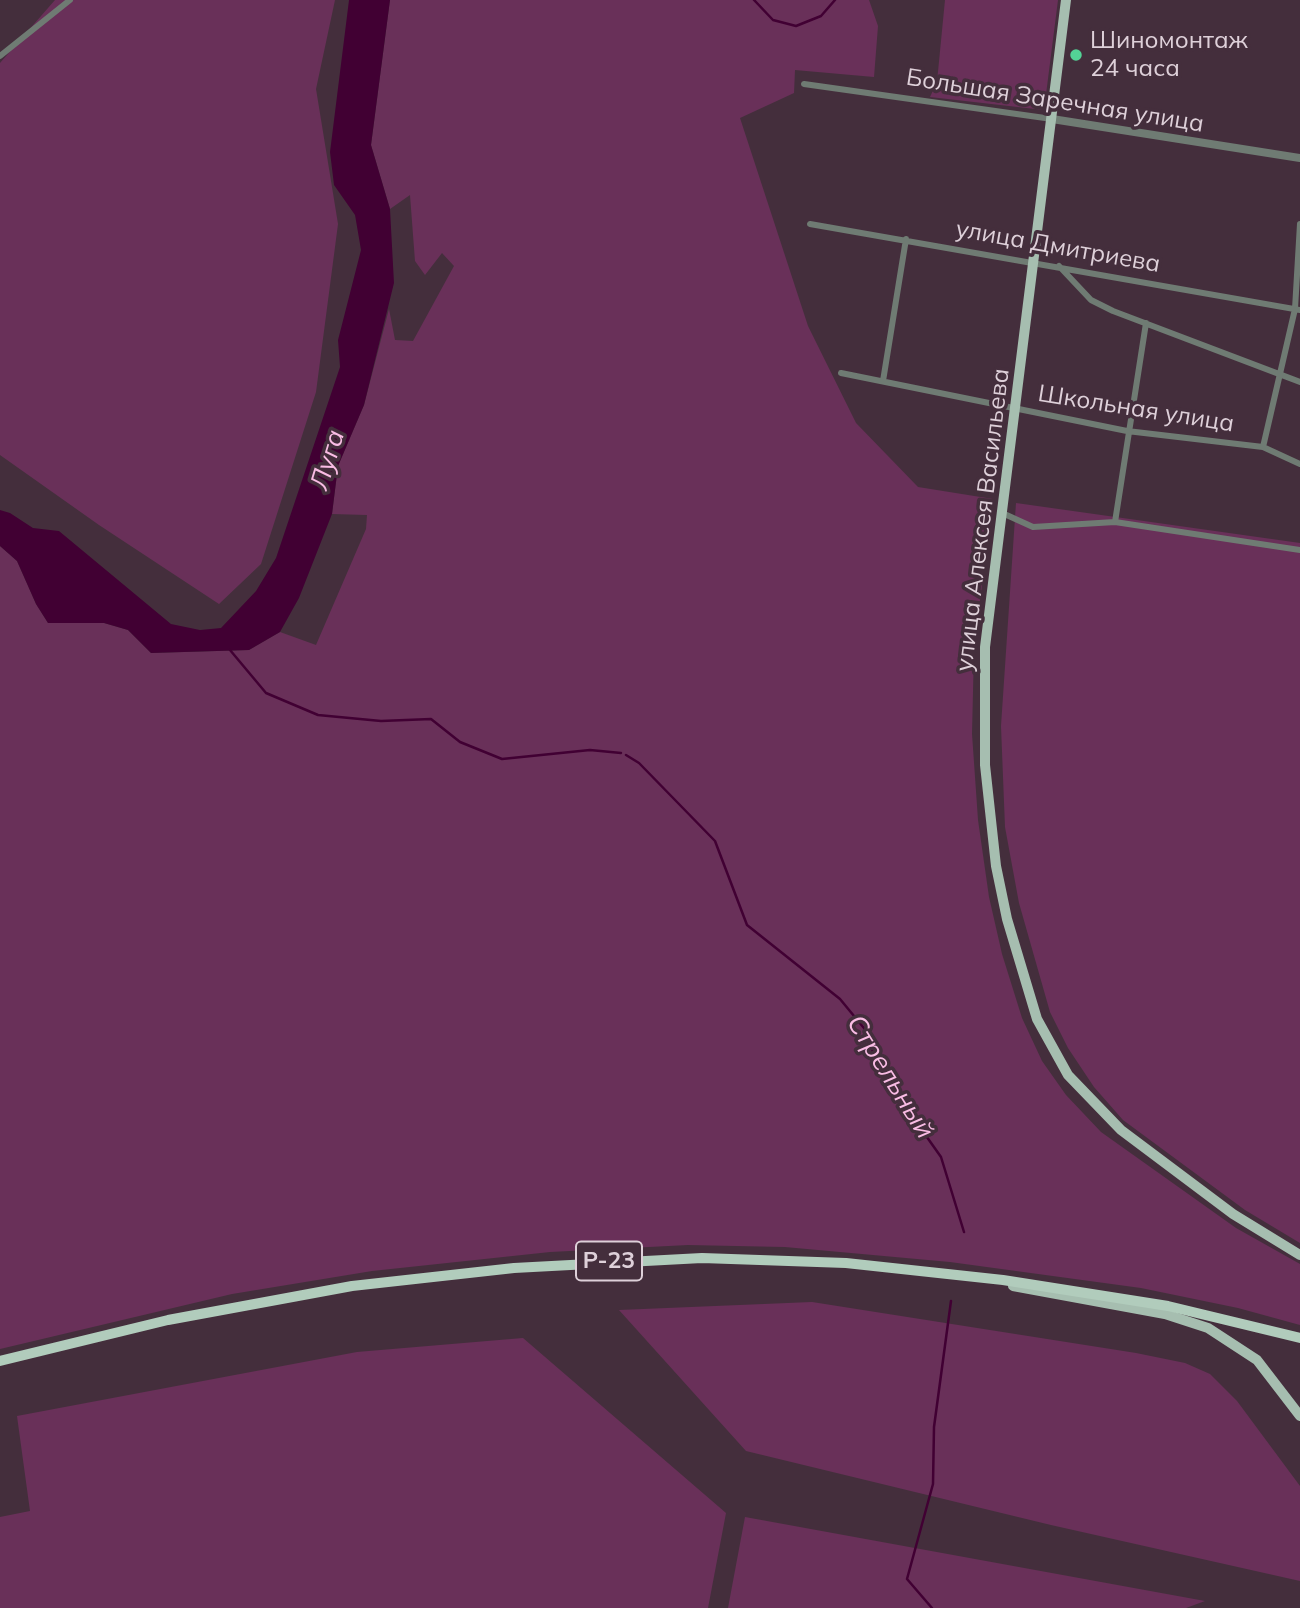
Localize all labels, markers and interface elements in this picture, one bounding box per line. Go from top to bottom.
place label: Шиномонтаж 24 часа [1090,27,1248,83]
marker: Шиномонтаж 24 часа [1068,47,1084,63]
street label: Большая Заречная улица [904,63,1206,139]
street label: улица Дмитриева [954,215,1162,279]
street label: улица Алексея Васильева [950,367,1016,673]
street label: Школьная улица [1036,379,1236,439]
water label: Луга [304,426,352,494]
water label: Стрельный [840,1009,940,1145]
road number: Р-23 [576,1242,642,1280]

